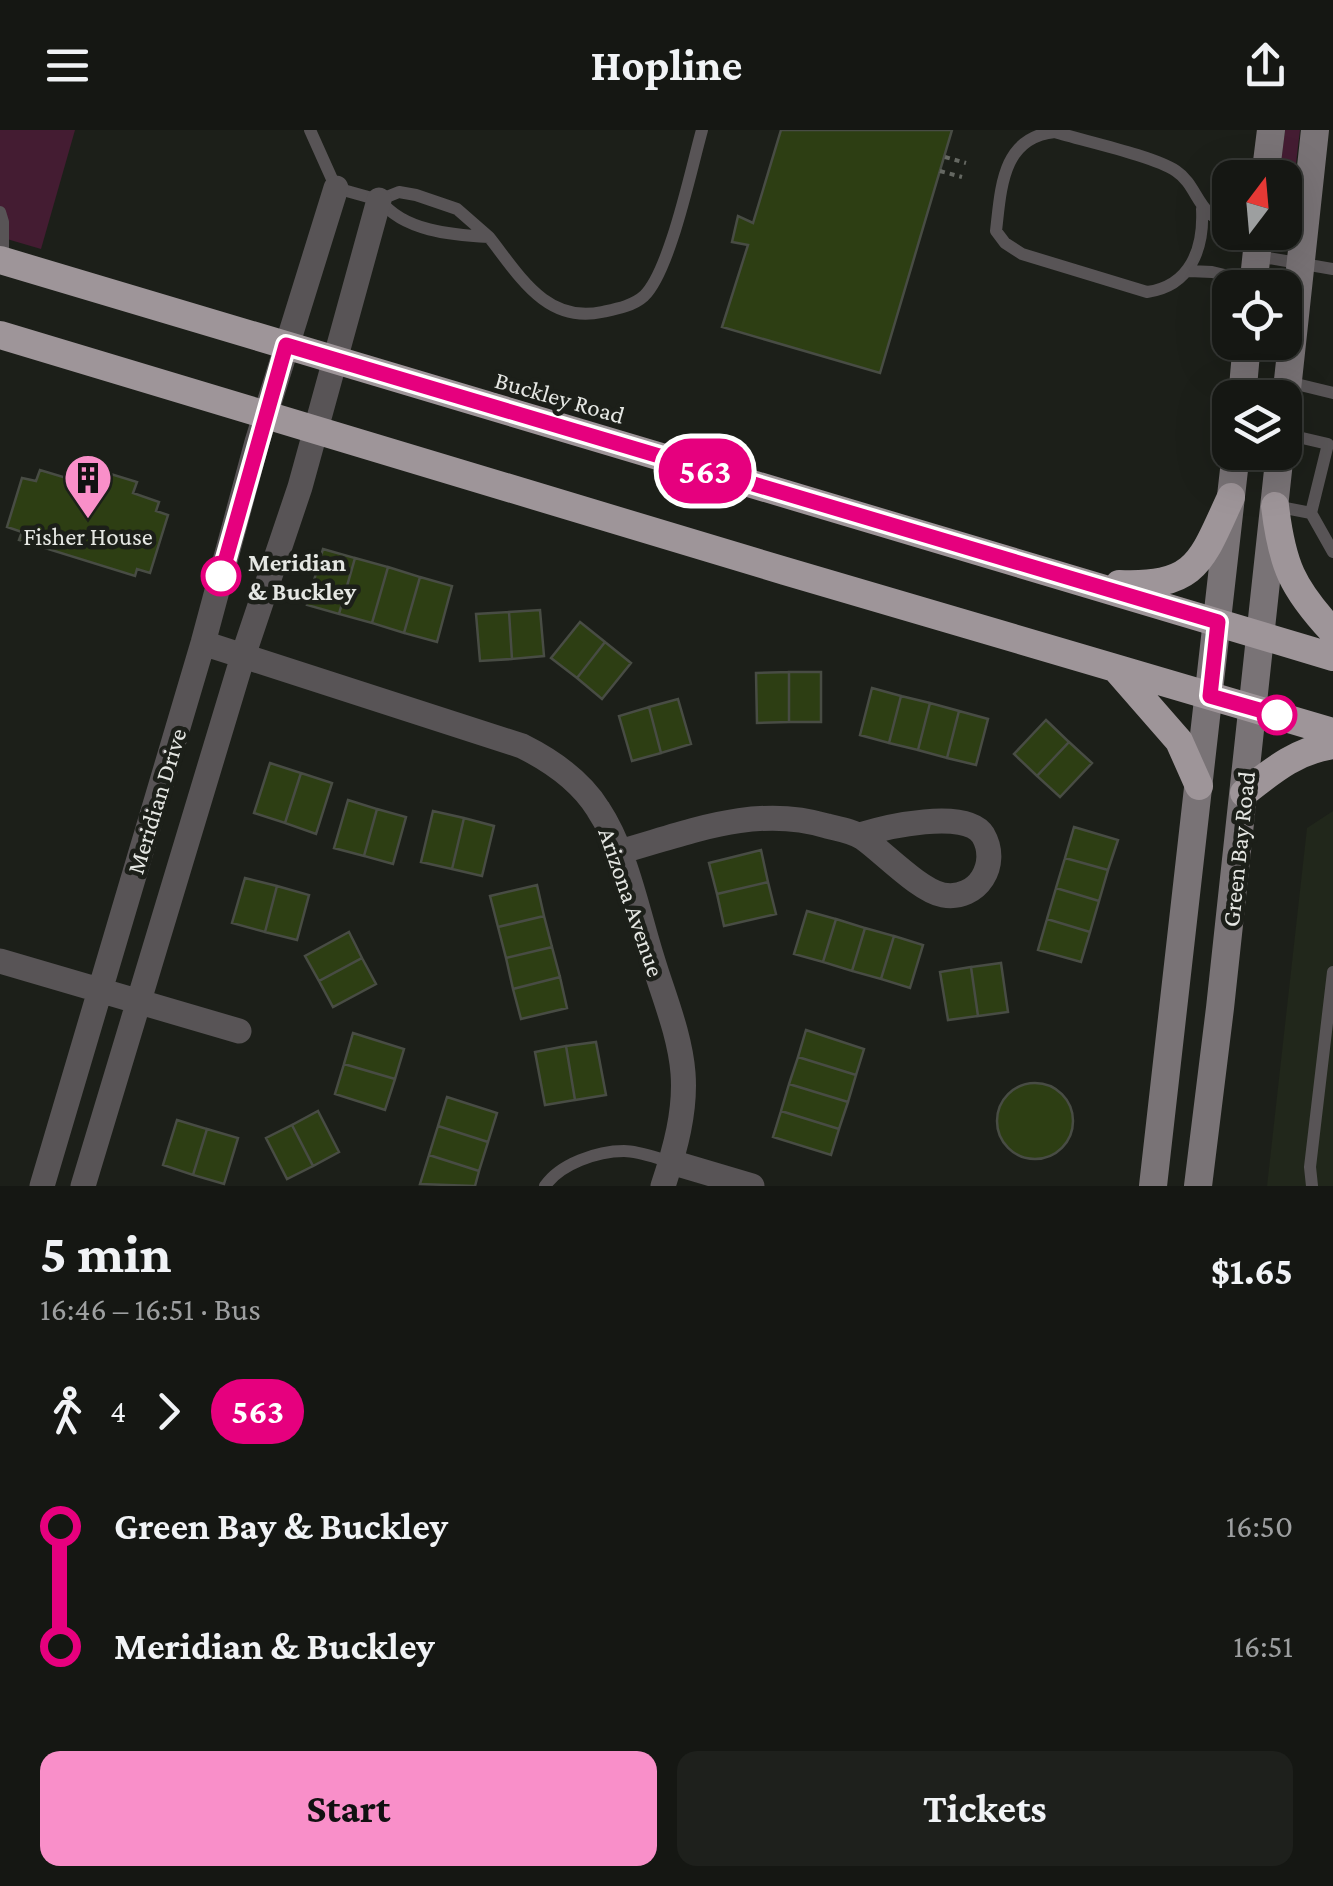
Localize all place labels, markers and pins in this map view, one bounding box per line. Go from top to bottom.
building icon: Fisher House [62,452,114,520]
place label: Fisher House [23,523,153,550]
place label: Meridian & Buckley [248,549,357,605]
marker: Meridian & Buckley [202,557,240,595]
unlabelled marker [1258,696,1296,734]

